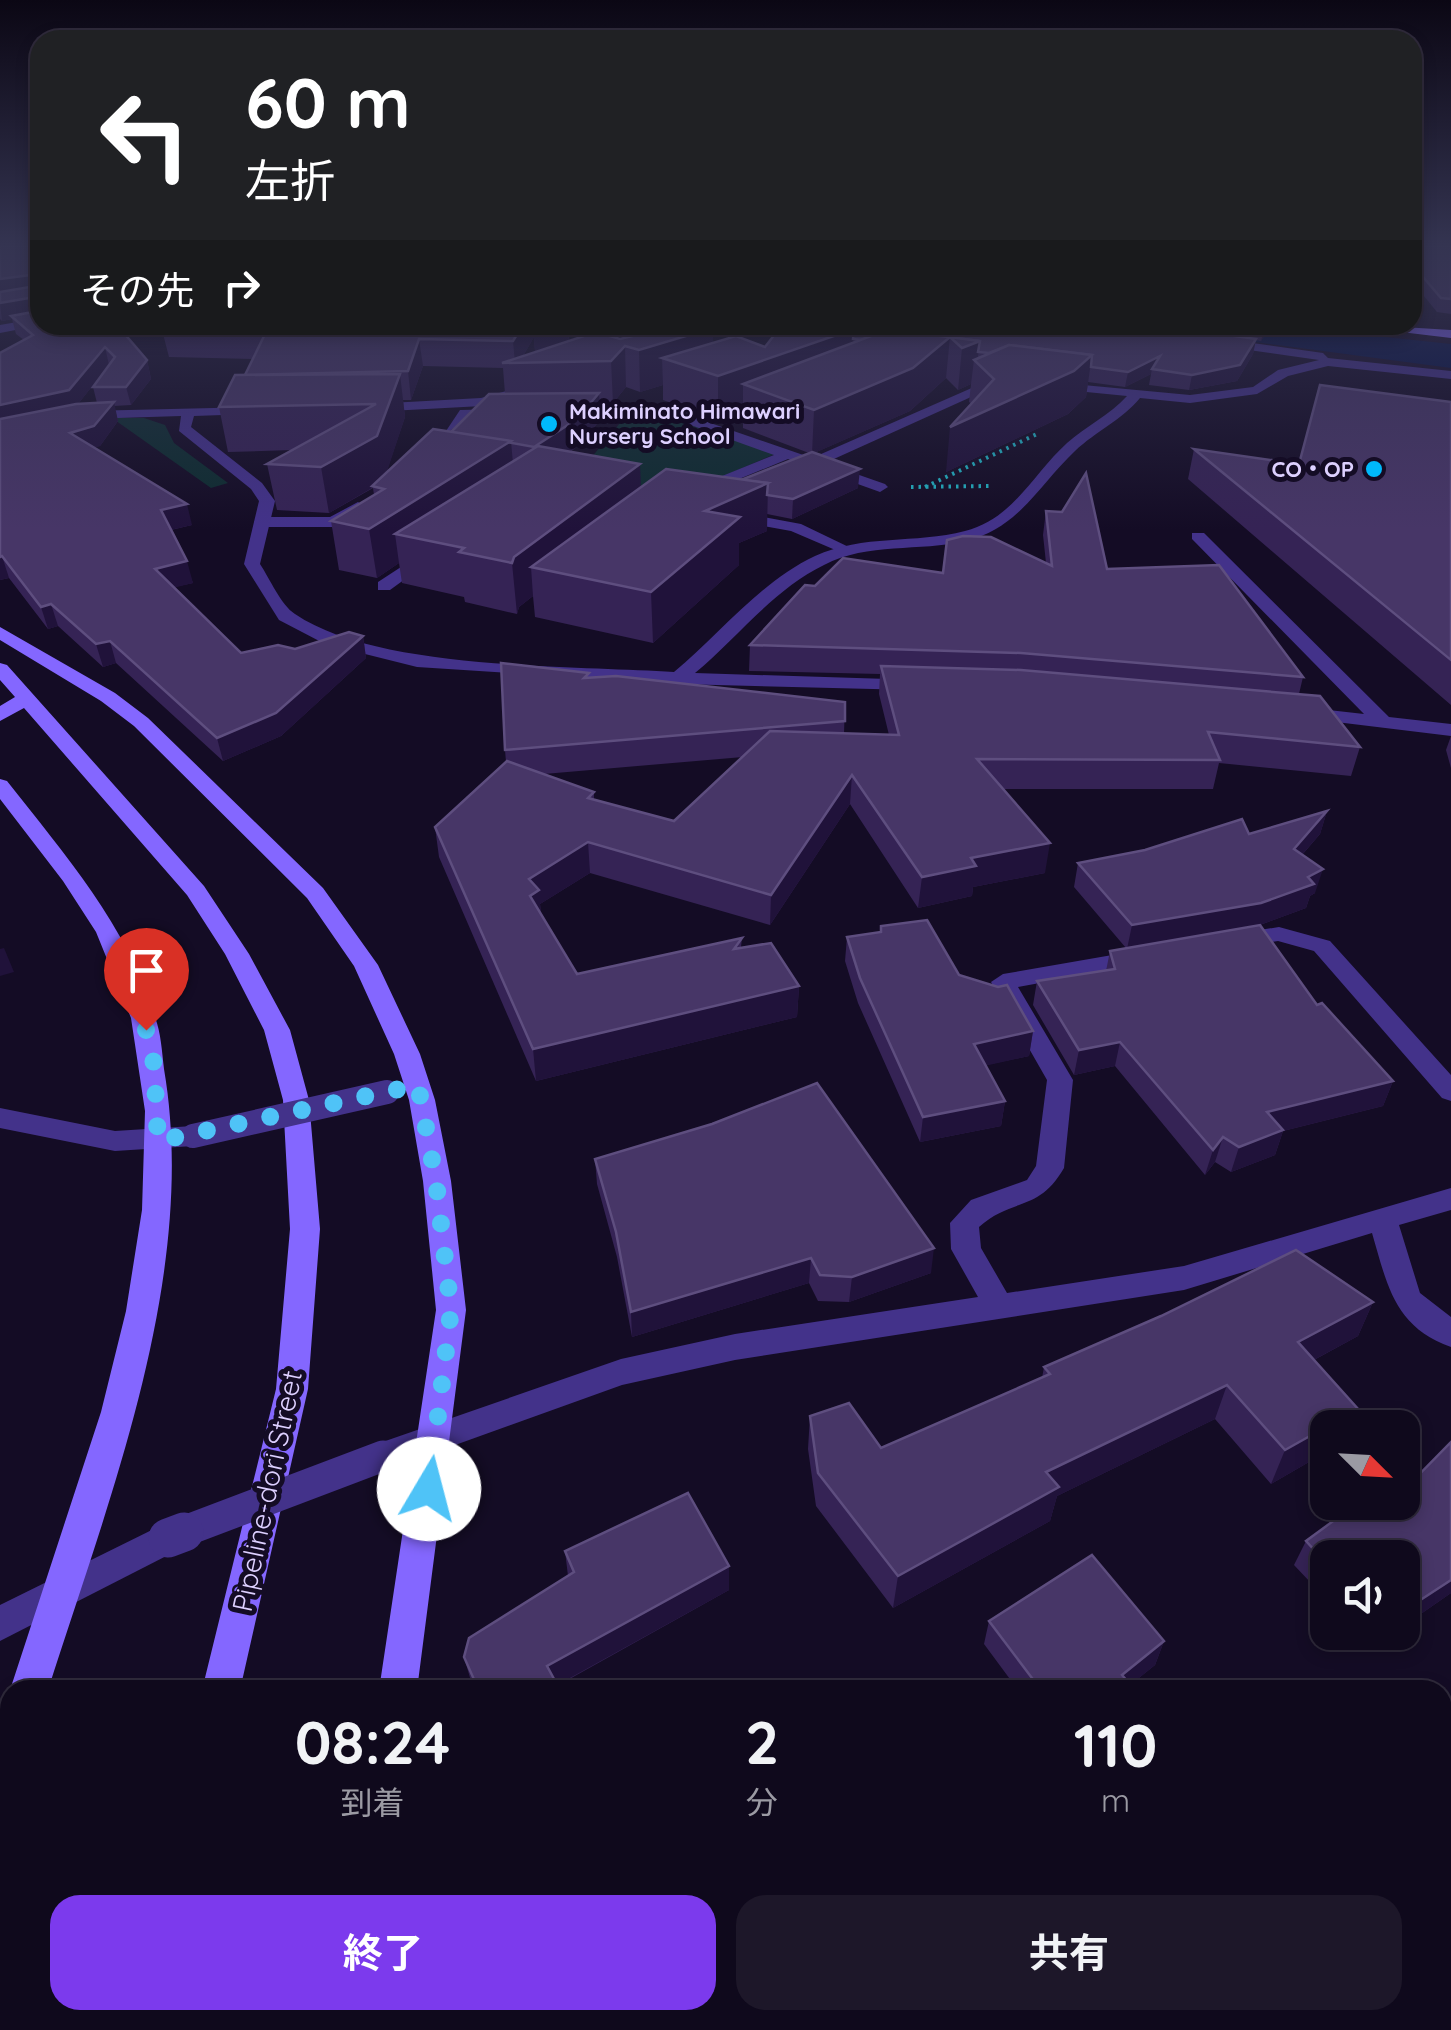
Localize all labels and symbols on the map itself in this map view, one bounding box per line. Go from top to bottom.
place label: Makiminato Himawari Nursery School [569,397,800,450]
marker: Makiminato Himawari Nursery School [538,413,560,435]
place label: CO・OP [1272,455,1354,483]
marker: CO・OP [1363,458,1385,480]
pin [104,928,189,1031]
street label: Pipeline-dori Street [224,1367,309,1615]
north arrow [1310,1410,1420,1520]
position arrow [377,1437,481,1541]

